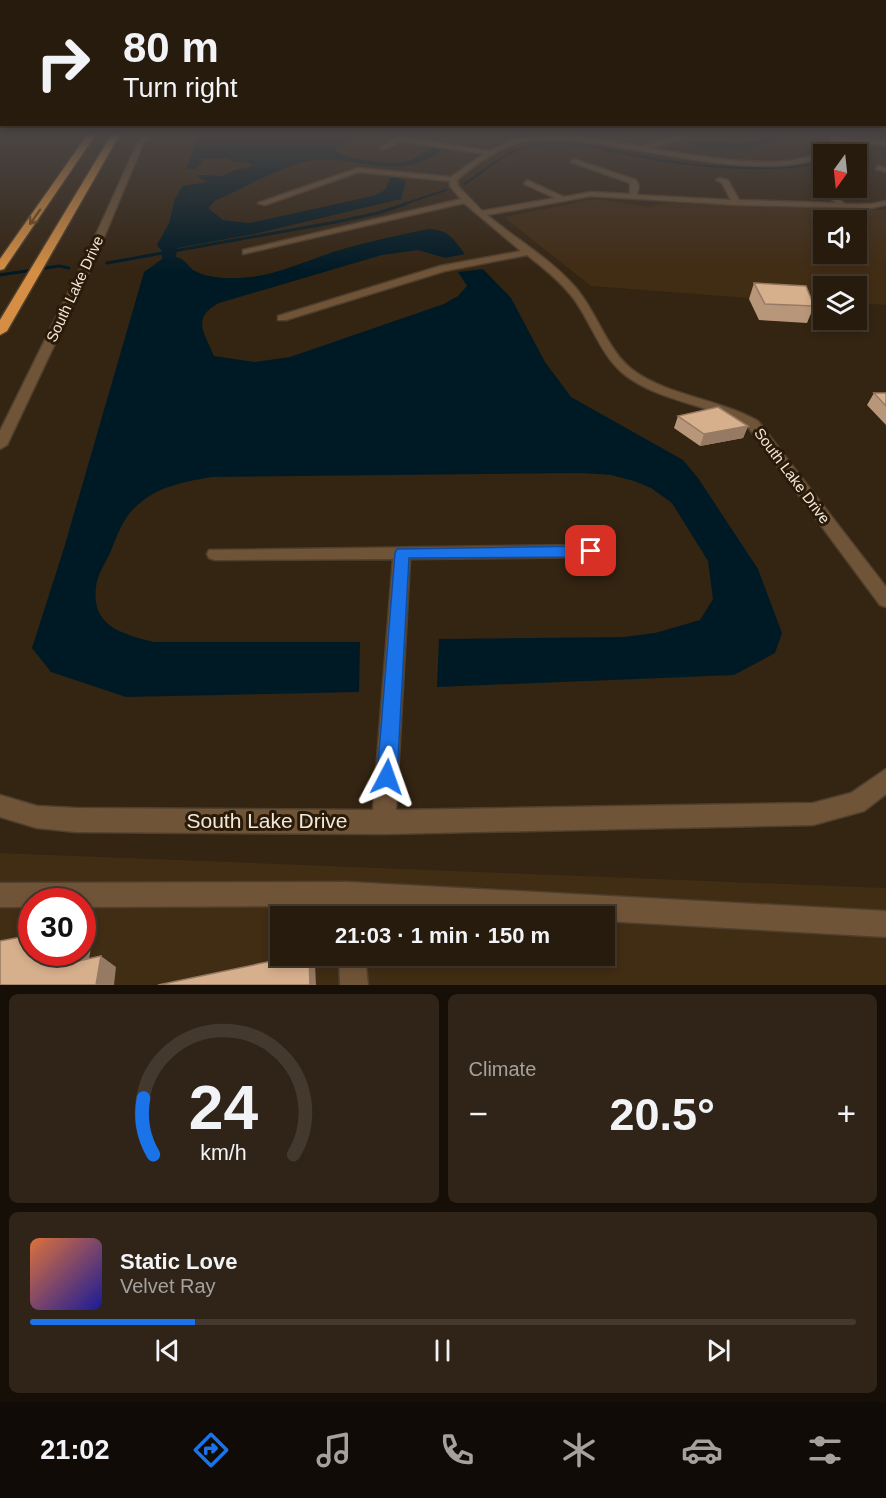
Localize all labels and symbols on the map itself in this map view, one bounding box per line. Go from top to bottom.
north arrow [813,144,867,198]
one-way arrow [28,208,41,225]
street label: South Lake Drive [43,233,107,345]
street label: South Lake Drive [751,425,834,527]
pin [565,525,616,576]
position arrow [355,745,419,809]
street label: South Lake Drive [186,809,348,832]
speed limit sign: 30 [18,888,96,966]

